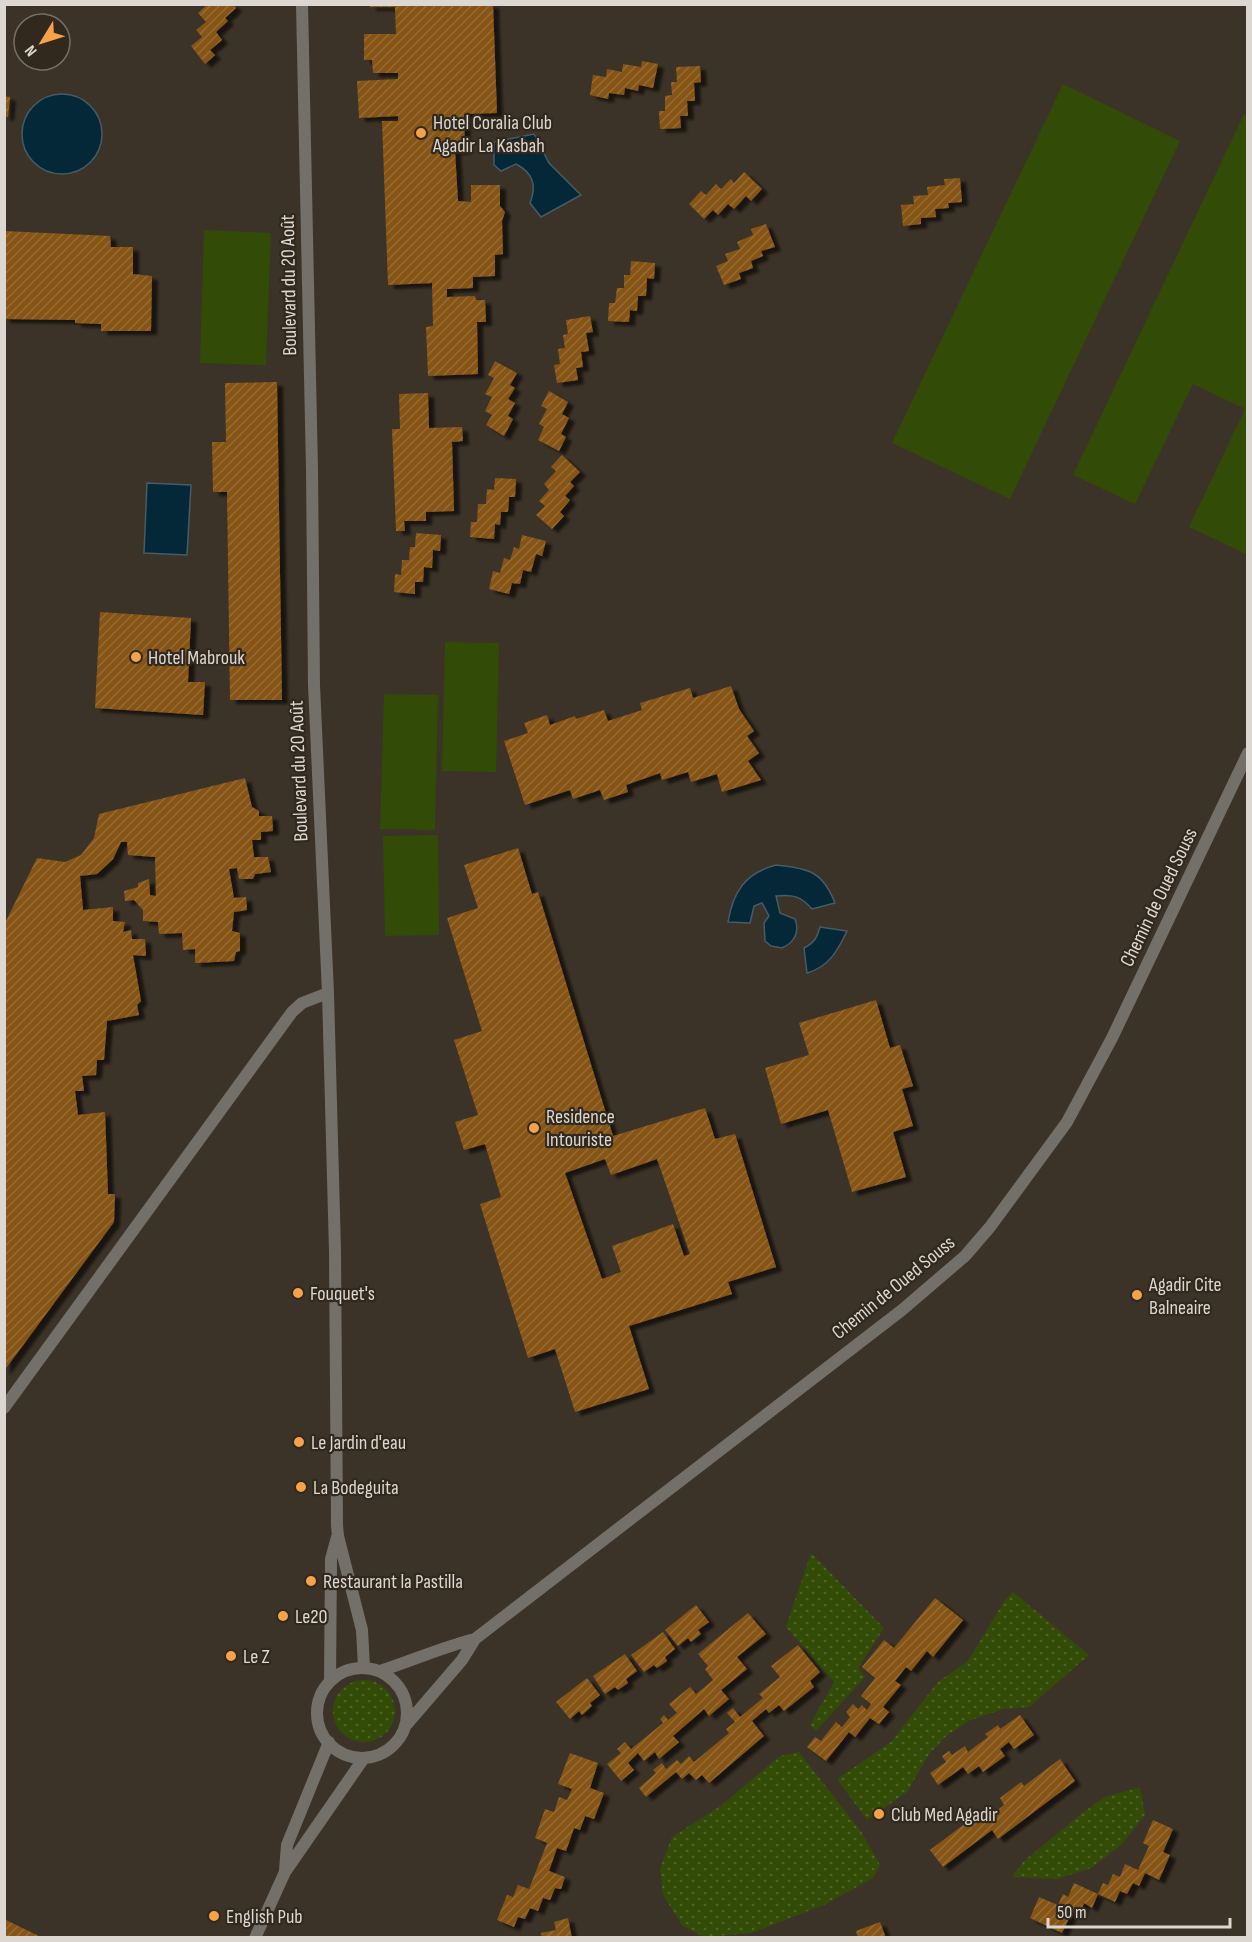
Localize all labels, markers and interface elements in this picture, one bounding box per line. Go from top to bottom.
north arrow [12,12,72,72]
text: N [21,41,41,60]
place label: Hotel Coralia Club Agadir La Kasbah [432,111,552,158]
marker: Hotel Coralia Club Agadir La Kasbah [414,126,428,140]
street label: Boulevard du 20 Août [276,214,302,356]
place label: Hotel Mabrouk [148,646,245,670]
marker: Hotel Mabrouk [129,650,143,664]
street label: Boulevard du 20 Août [285,700,313,842]
street label: Chemin de Oued Souss [1115,824,1203,971]
place label: Residence Intouriste [546,1105,615,1152]
marker: Residence Intouriste [527,1121,541,1135]
street label: Chemin de Oued Souss [827,1231,960,1345]
place label: Agadir Cite Balneaire [1148,1273,1222,1320]
place label: Fouquet's [310,1282,375,1306]
marker: Fouquet's [291,1286,305,1300]
marker: Agadir Cite Balneaire [1130,1288,1144,1302]
place label: Le Jardin d'eau [311,1431,406,1455]
marker: Le Jardin d'eau [292,1435,306,1449]
place label: La Bodeguita [313,1476,399,1500]
marker: La Bodeguita [294,1480,308,1494]
place label: Restaurant la Pastilla [323,1570,463,1594]
marker: Restaurant la Pastilla [304,1574,318,1588]
place label: Le20 [295,1605,327,1629]
marker: Le20 [276,1609,290,1623]
place label: Le Z [243,1645,270,1669]
marker: Le Z [224,1649,238,1663]
place label: Club Med Agadir [891,1803,998,1827]
marker: Club Med Agadir [872,1807,886,1821]
scale bar [1048,1891,1230,1929]
text: 50 m [1057,1902,1087,1923]
place label: English Pub [226,1905,303,1929]
marker: English Pub [207,1909,221,1923]

